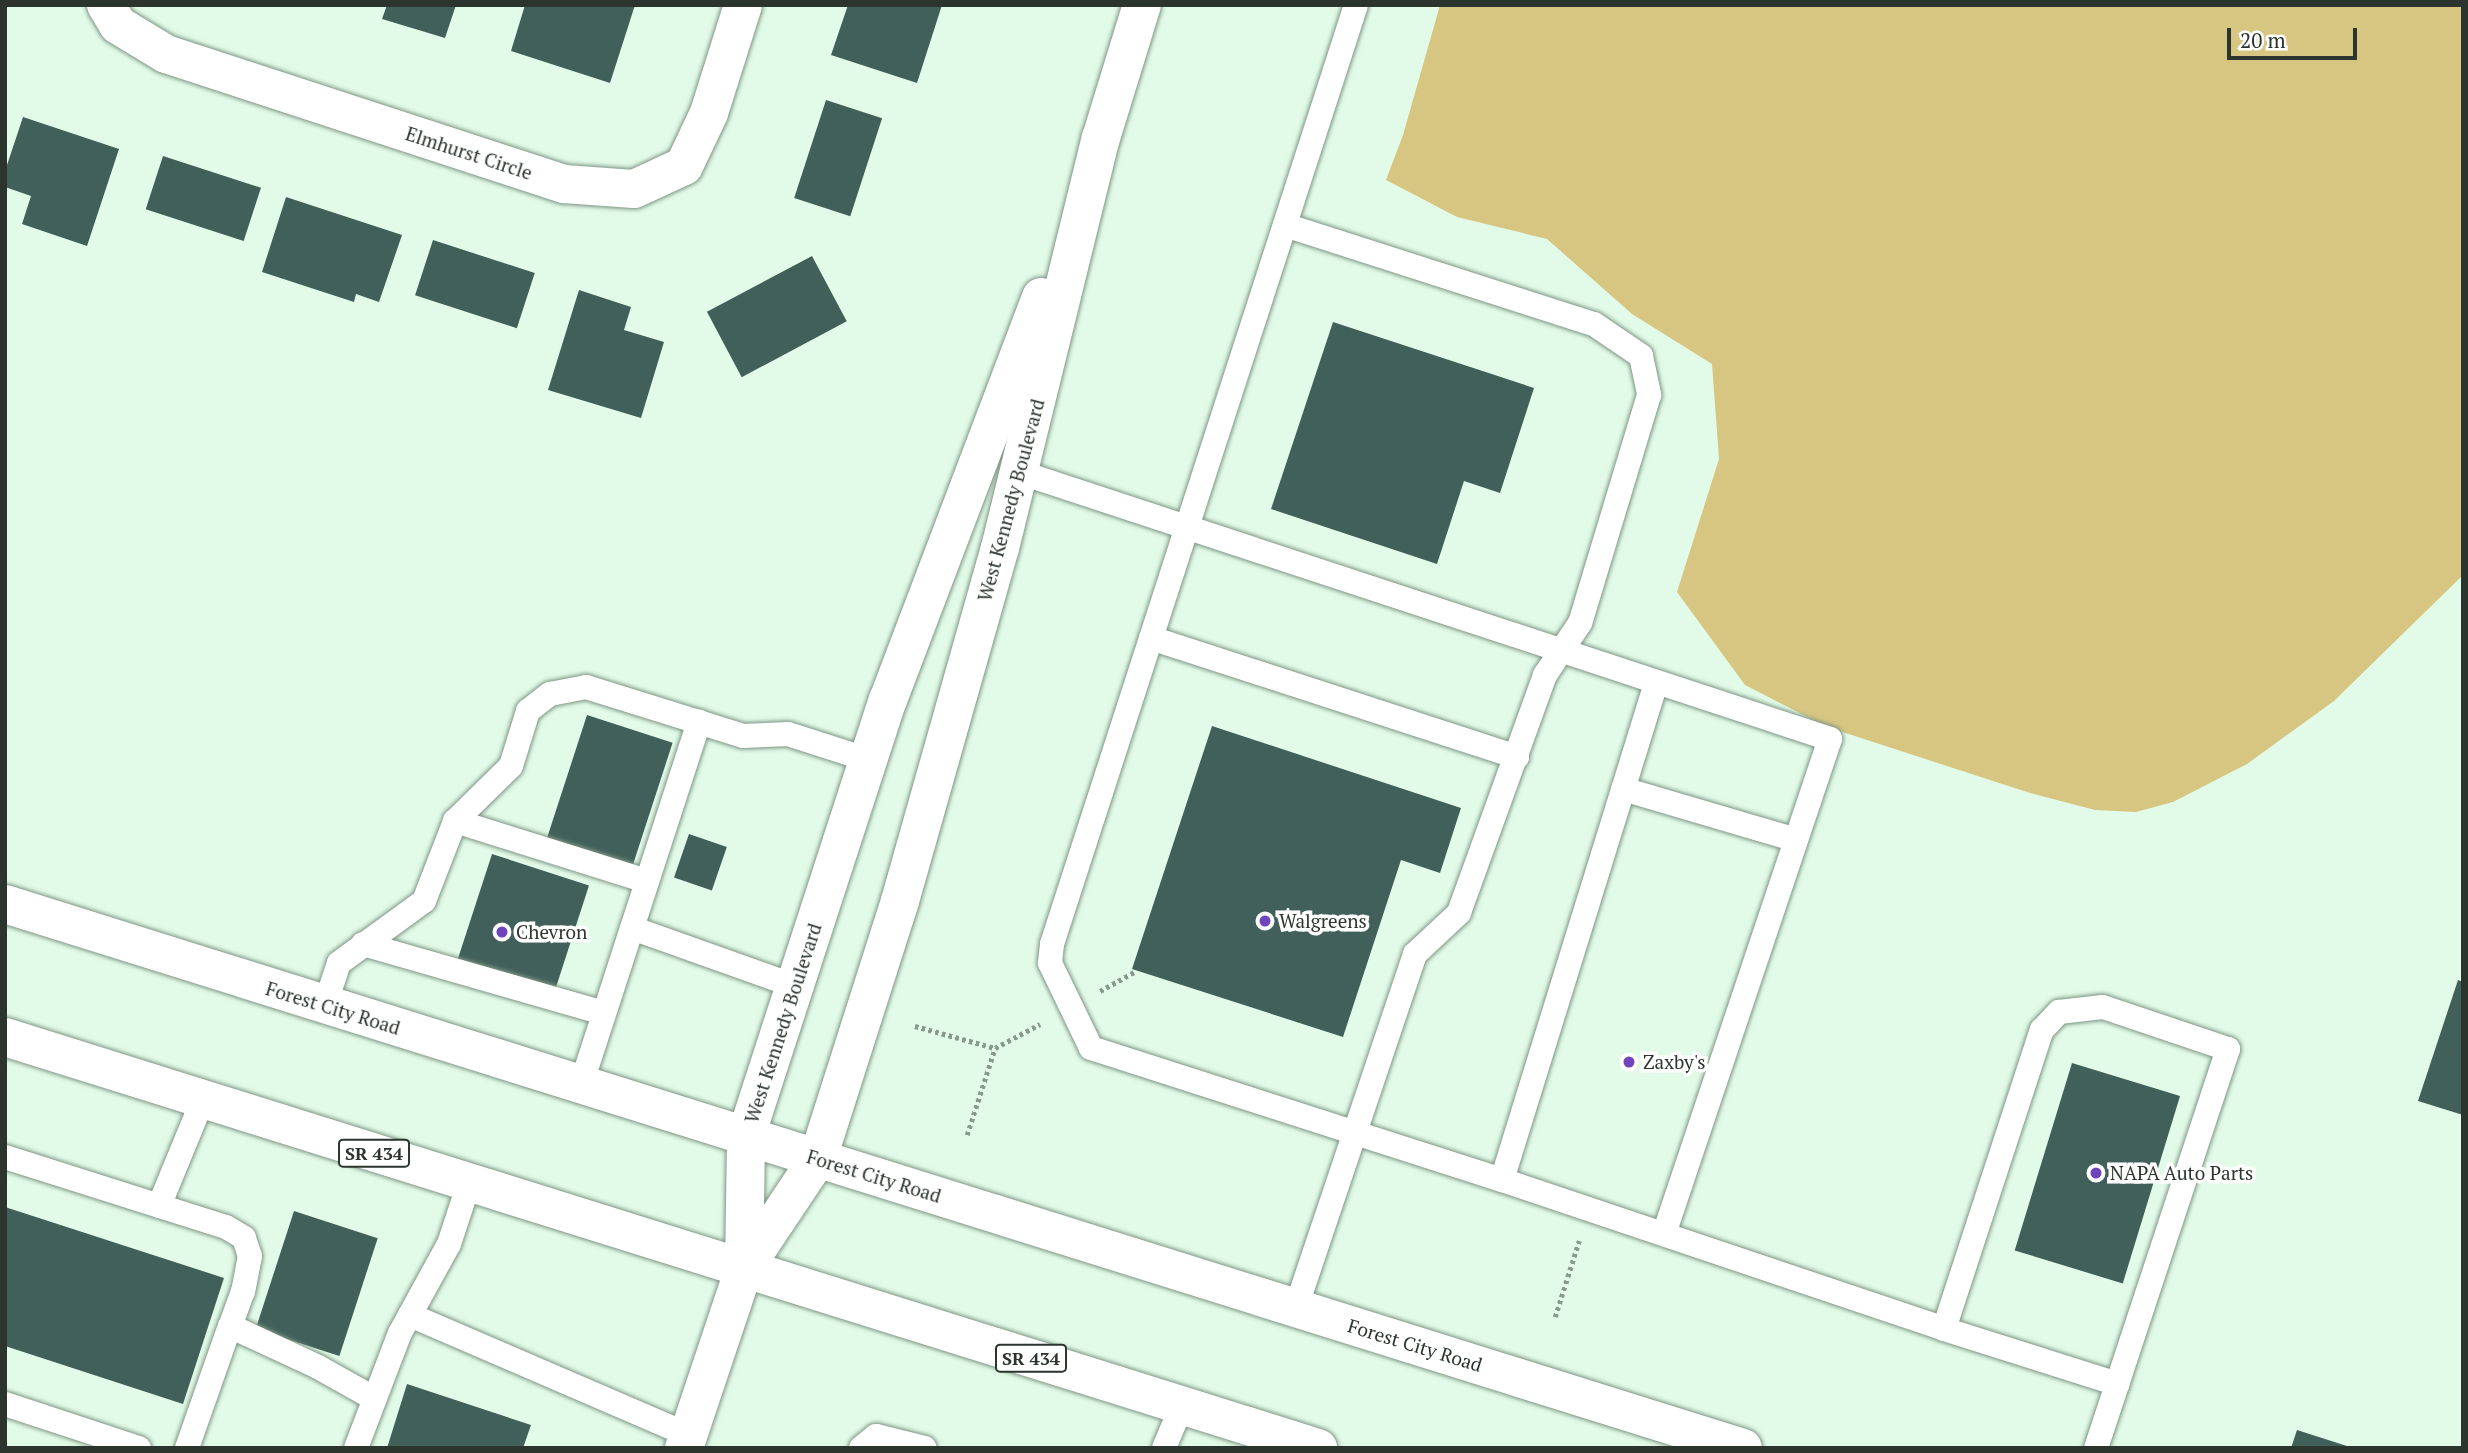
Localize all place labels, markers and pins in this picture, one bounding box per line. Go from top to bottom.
place label: Walgreens [1279,910,1367,932]
marker: Walgreens [1257,913,1273,929]
place label: Chevron [516,921,587,943]
marker: Chevron [494,924,510,940]
place label: Zaxby's [1643,1051,1706,1073]
marker: Zaxby's [1621,1054,1637,1070]
place label: NAPA Auto Parts [2110,1162,2254,1184]
marker: NAPA Auto Parts [2088,1165,2104,1181]

